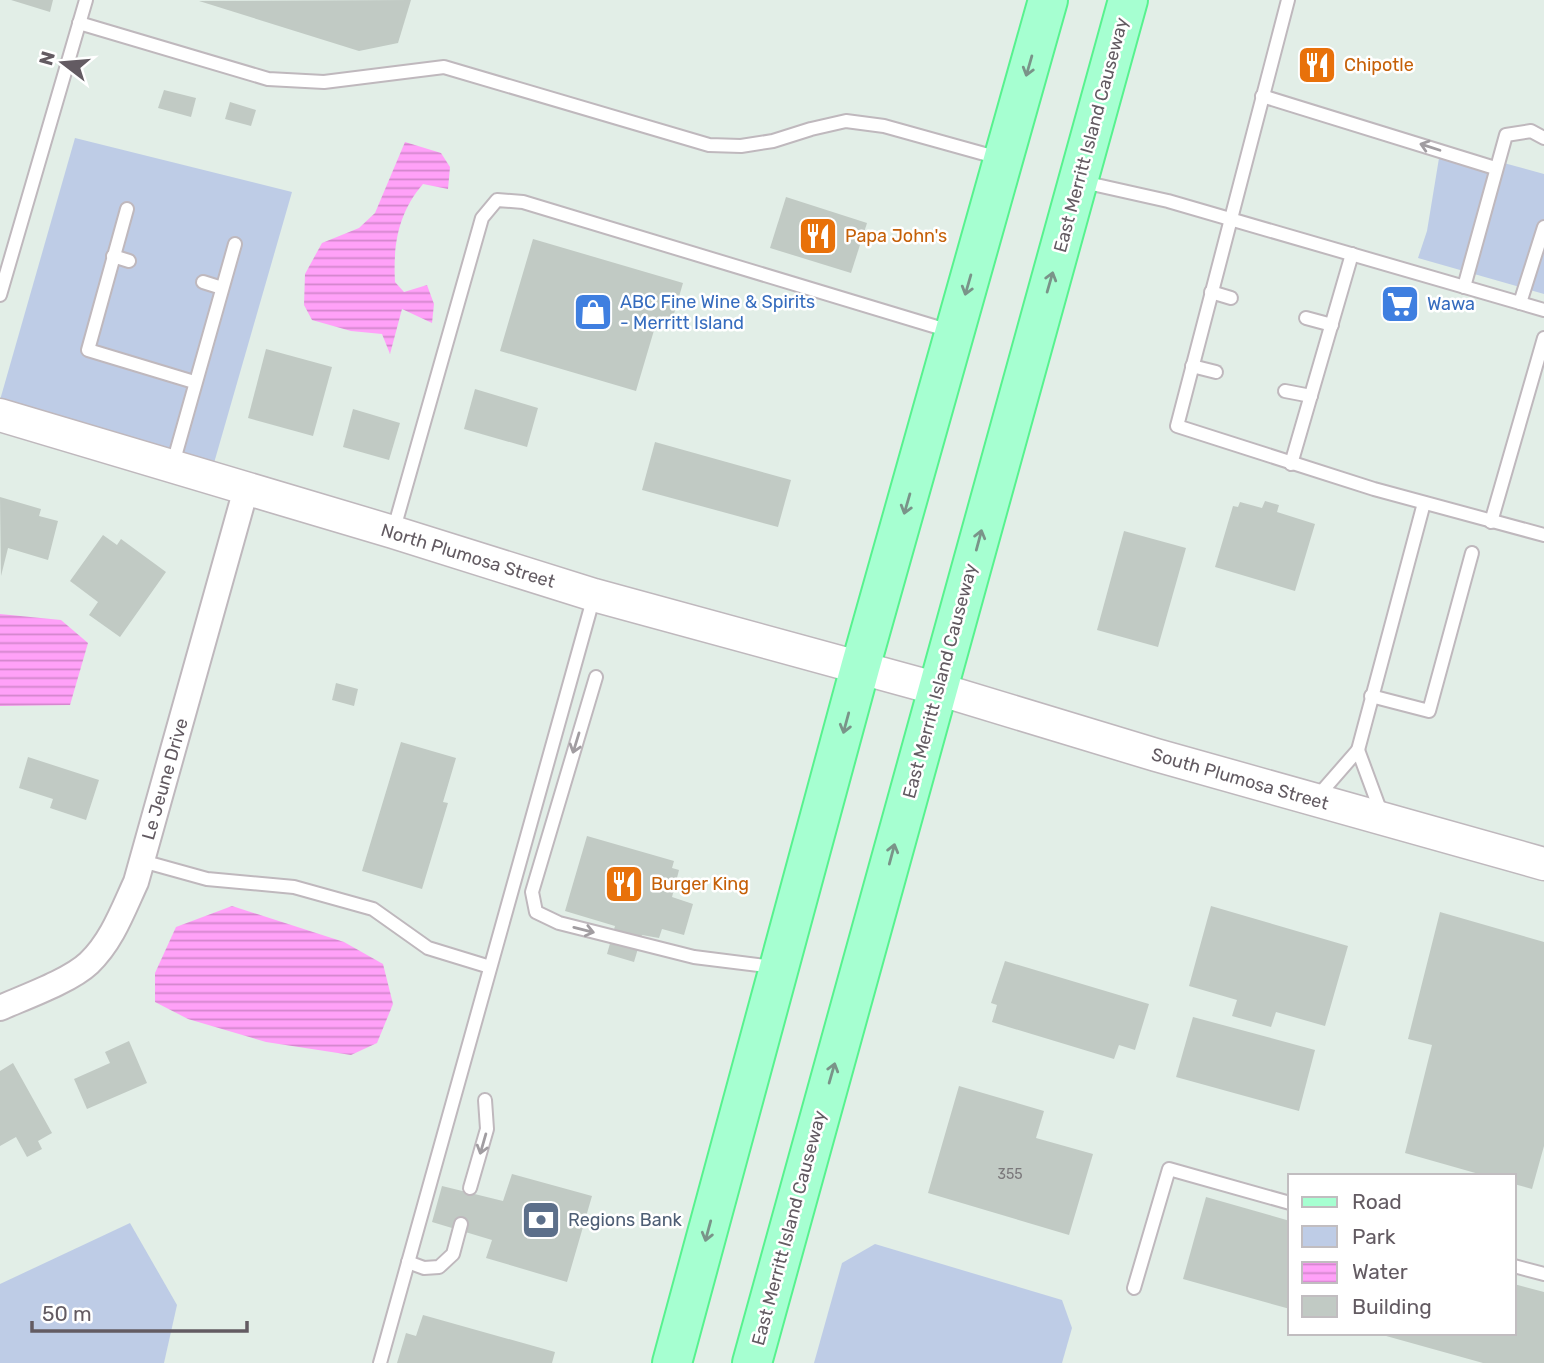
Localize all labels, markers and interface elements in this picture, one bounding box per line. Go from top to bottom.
street label: East Merritt Island Causeway [1049,15,1133,255]
north arrow [28,28,98,98]
restaurant icon: Chipotle [1296,44,1338,86]
text: N [34,49,60,68]
one-way arrow [1022,54,1035,76]
place label: Chipotle [1344,54,1414,76]
one-way arrow [1420,140,1442,153]
restaurant icon: Papa John's [797,215,839,257]
place label: Papa John's [845,225,947,247]
one-way arrow [1045,272,1058,294]
one-way arrow [961,273,974,295]
supermarket icon: Wawa [1379,283,1421,325]
shop icon: ABC Fine Wine & Spirits - Merritt Island [572,291,614,333]
place label: ABC Fine Wine & Spirits - Merritt Island [620,291,815,334]
place label: Wawa [1427,293,1475,315]
one-way arrow [899,493,912,515]
street label: North Plumosa Street [378,519,558,593]
one-way arrow [973,529,986,552]
street label: East Merritt Island Causeway [898,561,982,801]
one-way arrow [839,711,852,734]
street label: Le Jeune Drive [137,716,193,842]
one-way arrow [569,731,582,753]
street label: South Plumosa Street [1149,743,1331,815]
one-way arrow [886,843,899,865]
restaurant icon: Burger King [603,863,645,905]
place label: Burger King [651,873,749,895]
one-way arrow [572,924,595,937]
one-way arrow [826,1062,839,1084]
street label: East Merritt Island Causeway [747,1108,831,1348]
one-way arrow [475,1133,488,1155]
house number: 355 [997,1166,1023,1183]
legend [1288,1174,1516,1335]
text: Road [1352,1189,1402,1214]
bank icon: Regions Bank [520,1199,562,1241]
place label: Regions Bank [568,1209,683,1231]
one-way arrow [701,1219,714,1242]
text: Park [1352,1224,1396,1249]
text: Water [1352,1259,1408,1284]
scale bar [32,1290,247,1334]
text: Building [1352,1294,1432,1319]
text: 50 m [42,1301,92,1326]

